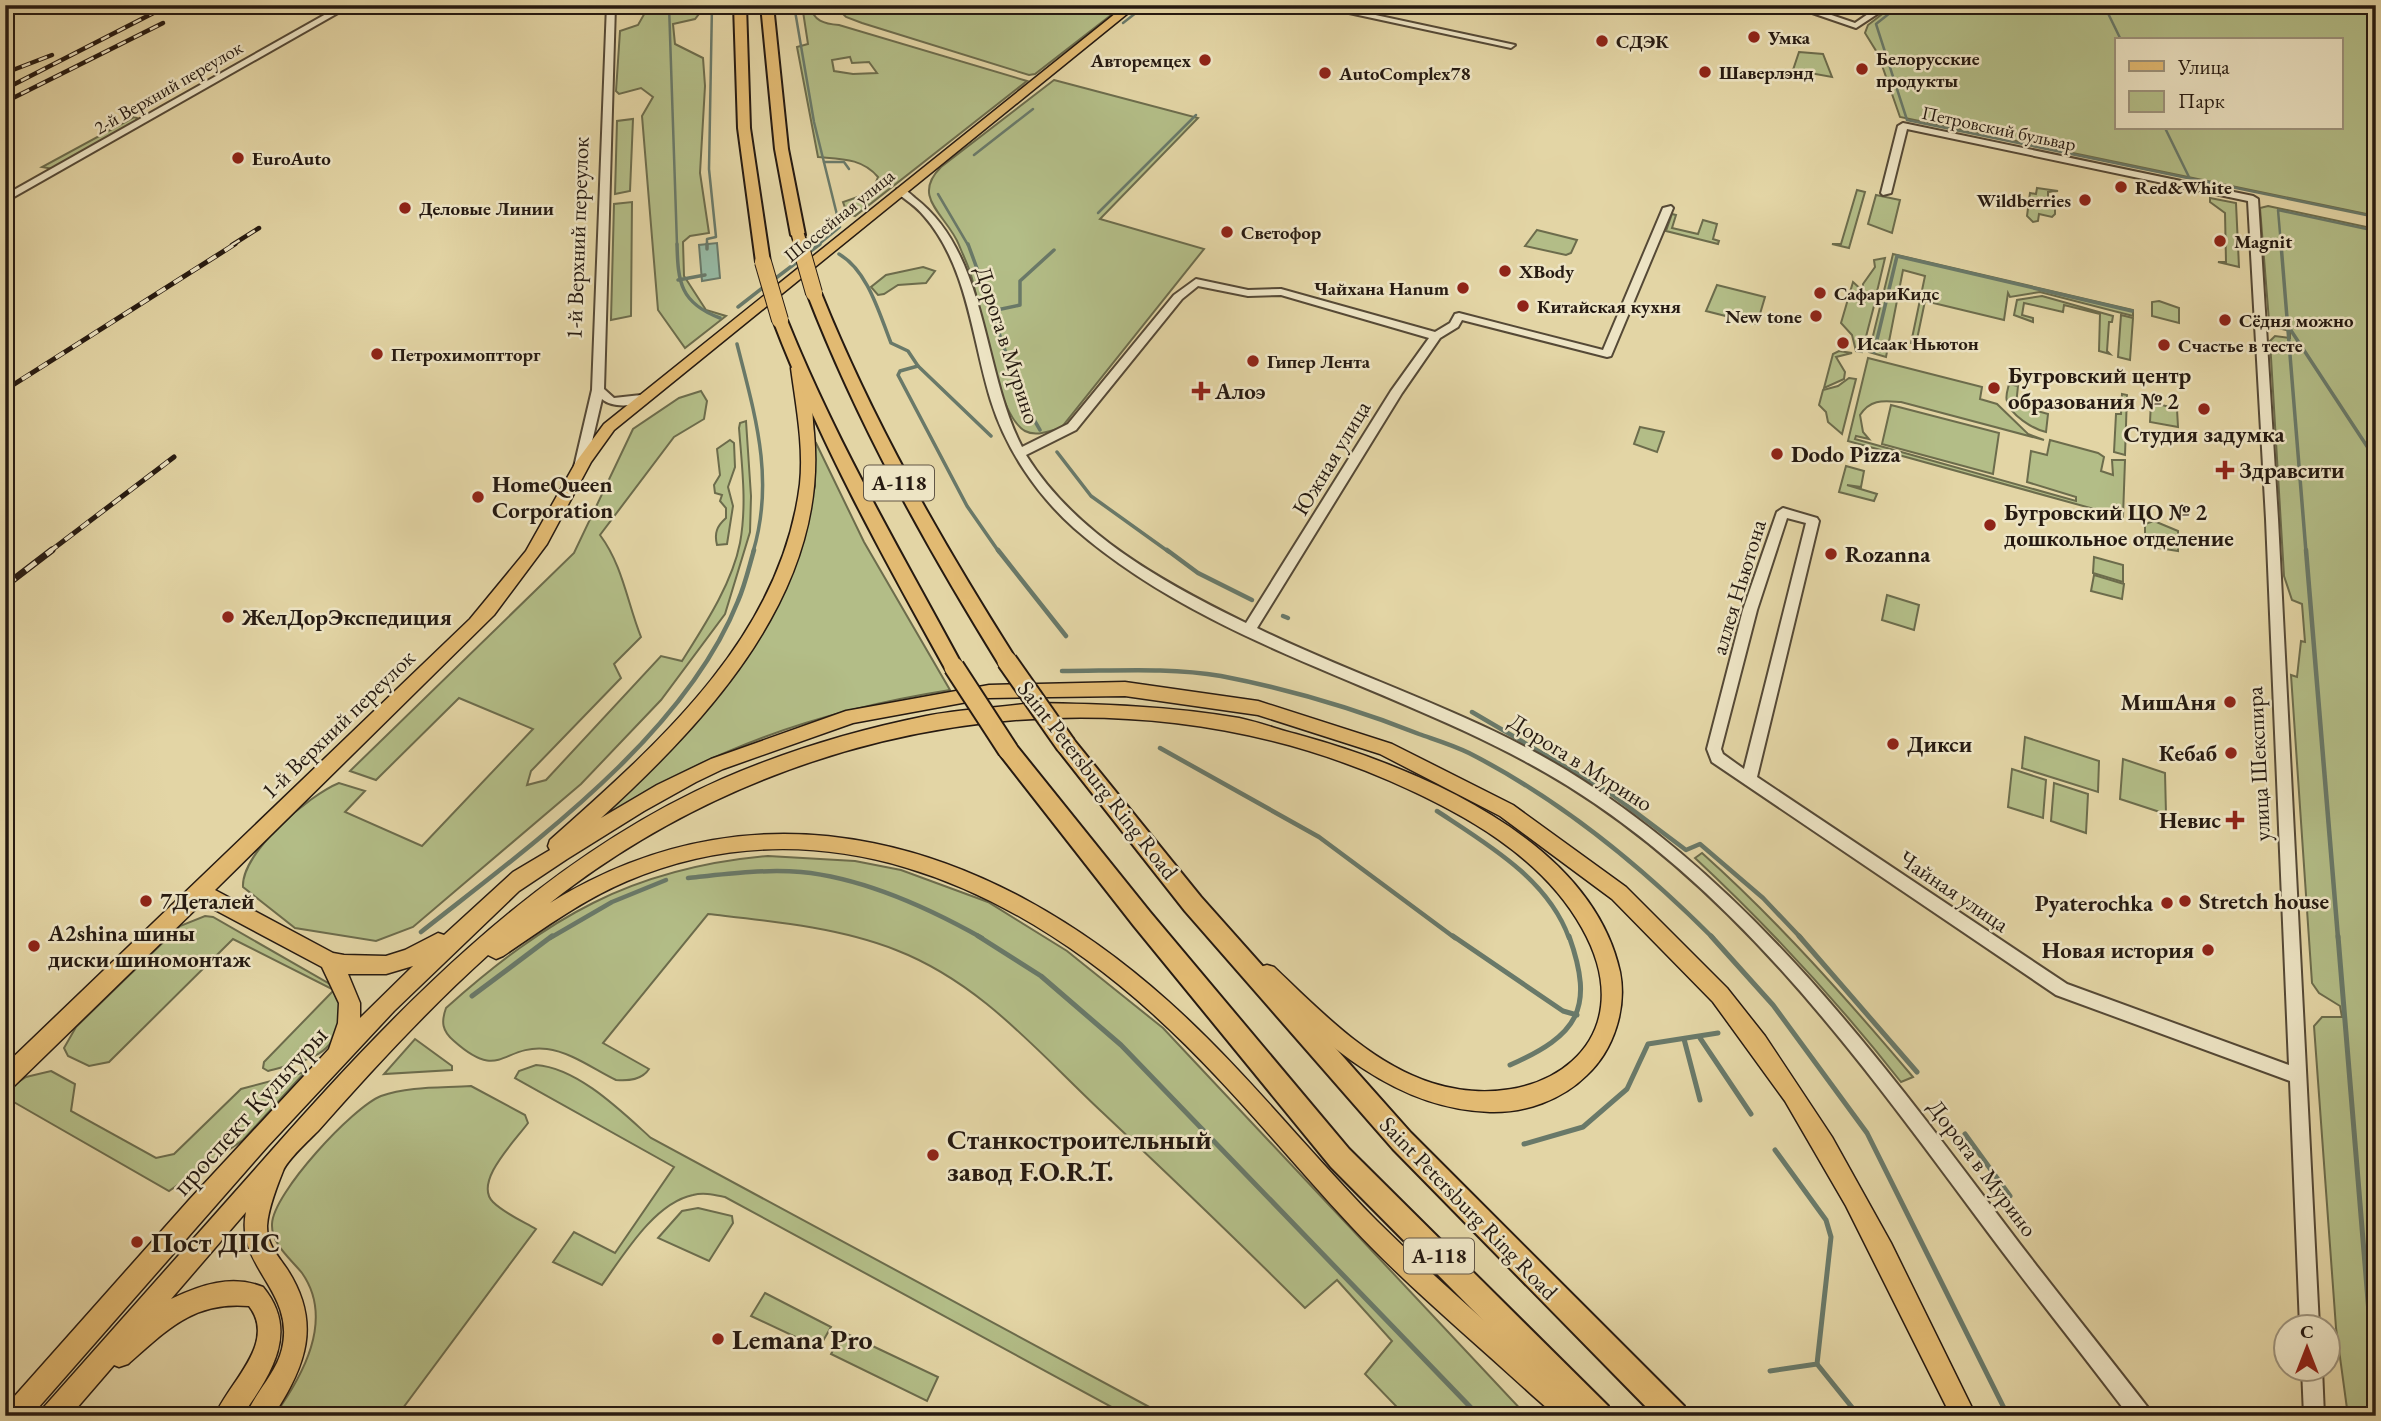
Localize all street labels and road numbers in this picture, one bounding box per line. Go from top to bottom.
street label: 2-й Верхний переулок [89,35,247,140]
street label: Петровский бульвар [1919,100,2078,157]
street label: 1-й Верхний переулок [558,136,596,340]
street label: Шоссейная улица [779,163,900,268]
street label: Дорога в Мурино [968,262,1048,428]
street label: Южная улица [1285,394,1378,521]
road number: А-118 [864,466,934,500]
street label: аллея Ньютона [1703,515,1773,658]
street label: 1-й Верхний переулок [255,643,421,805]
street label: Saint Petersburg Ring Road [1011,674,1185,886]
street label: улица Шекспира [2239,685,2277,842]
street label: Дорога в Мурино [1503,706,1659,818]
street label: Чайная улица [1893,843,2016,939]
street label: проспект Культуры [163,1017,335,1203]
street label: Дорога в Мурино [1922,1093,2044,1243]
street label: Saint Petersburg Ring Road [1373,1110,1565,1307]
road number: А-118 [1404,1238,1474,1274]

